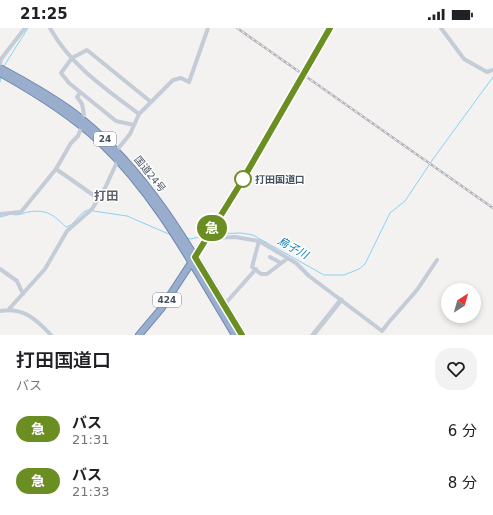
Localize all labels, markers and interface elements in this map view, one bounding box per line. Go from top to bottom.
text: 21:25 [20,5,68,23]
road number: 24 [94,132,116,146]
street label: 国道24号 [132,154,168,194]
marker: 打田国道口 [234,170,252,188]
place label: 打田国道口 [255,174,305,185]
district label: 打田 [94,189,118,203]
line badge: 急 [199,215,225,241]
text: 急 [205,220,219,236]
water label: 烏子川 [275,234,311,262]
north arrow [441,283,481,323]
map controls [441,283,481,323]
road number: 424 [153,293,181,307]
button: heart [435,348,477,390]
text: 打田国道口 [16,349,111,371]
text: バス [16,378,42,393]
text: バス [72,414,102,432]
text: 急 [31,421,45,437]
text: 6 分 [448,422,477,440]
text: 21:31 [72,432,109,447]
text: バス [72,466,102,484]
text: 急 [31,473,45,489]
text: 8 分 [448,474,477,492]
text: 21:33 [72,484,109,499]

